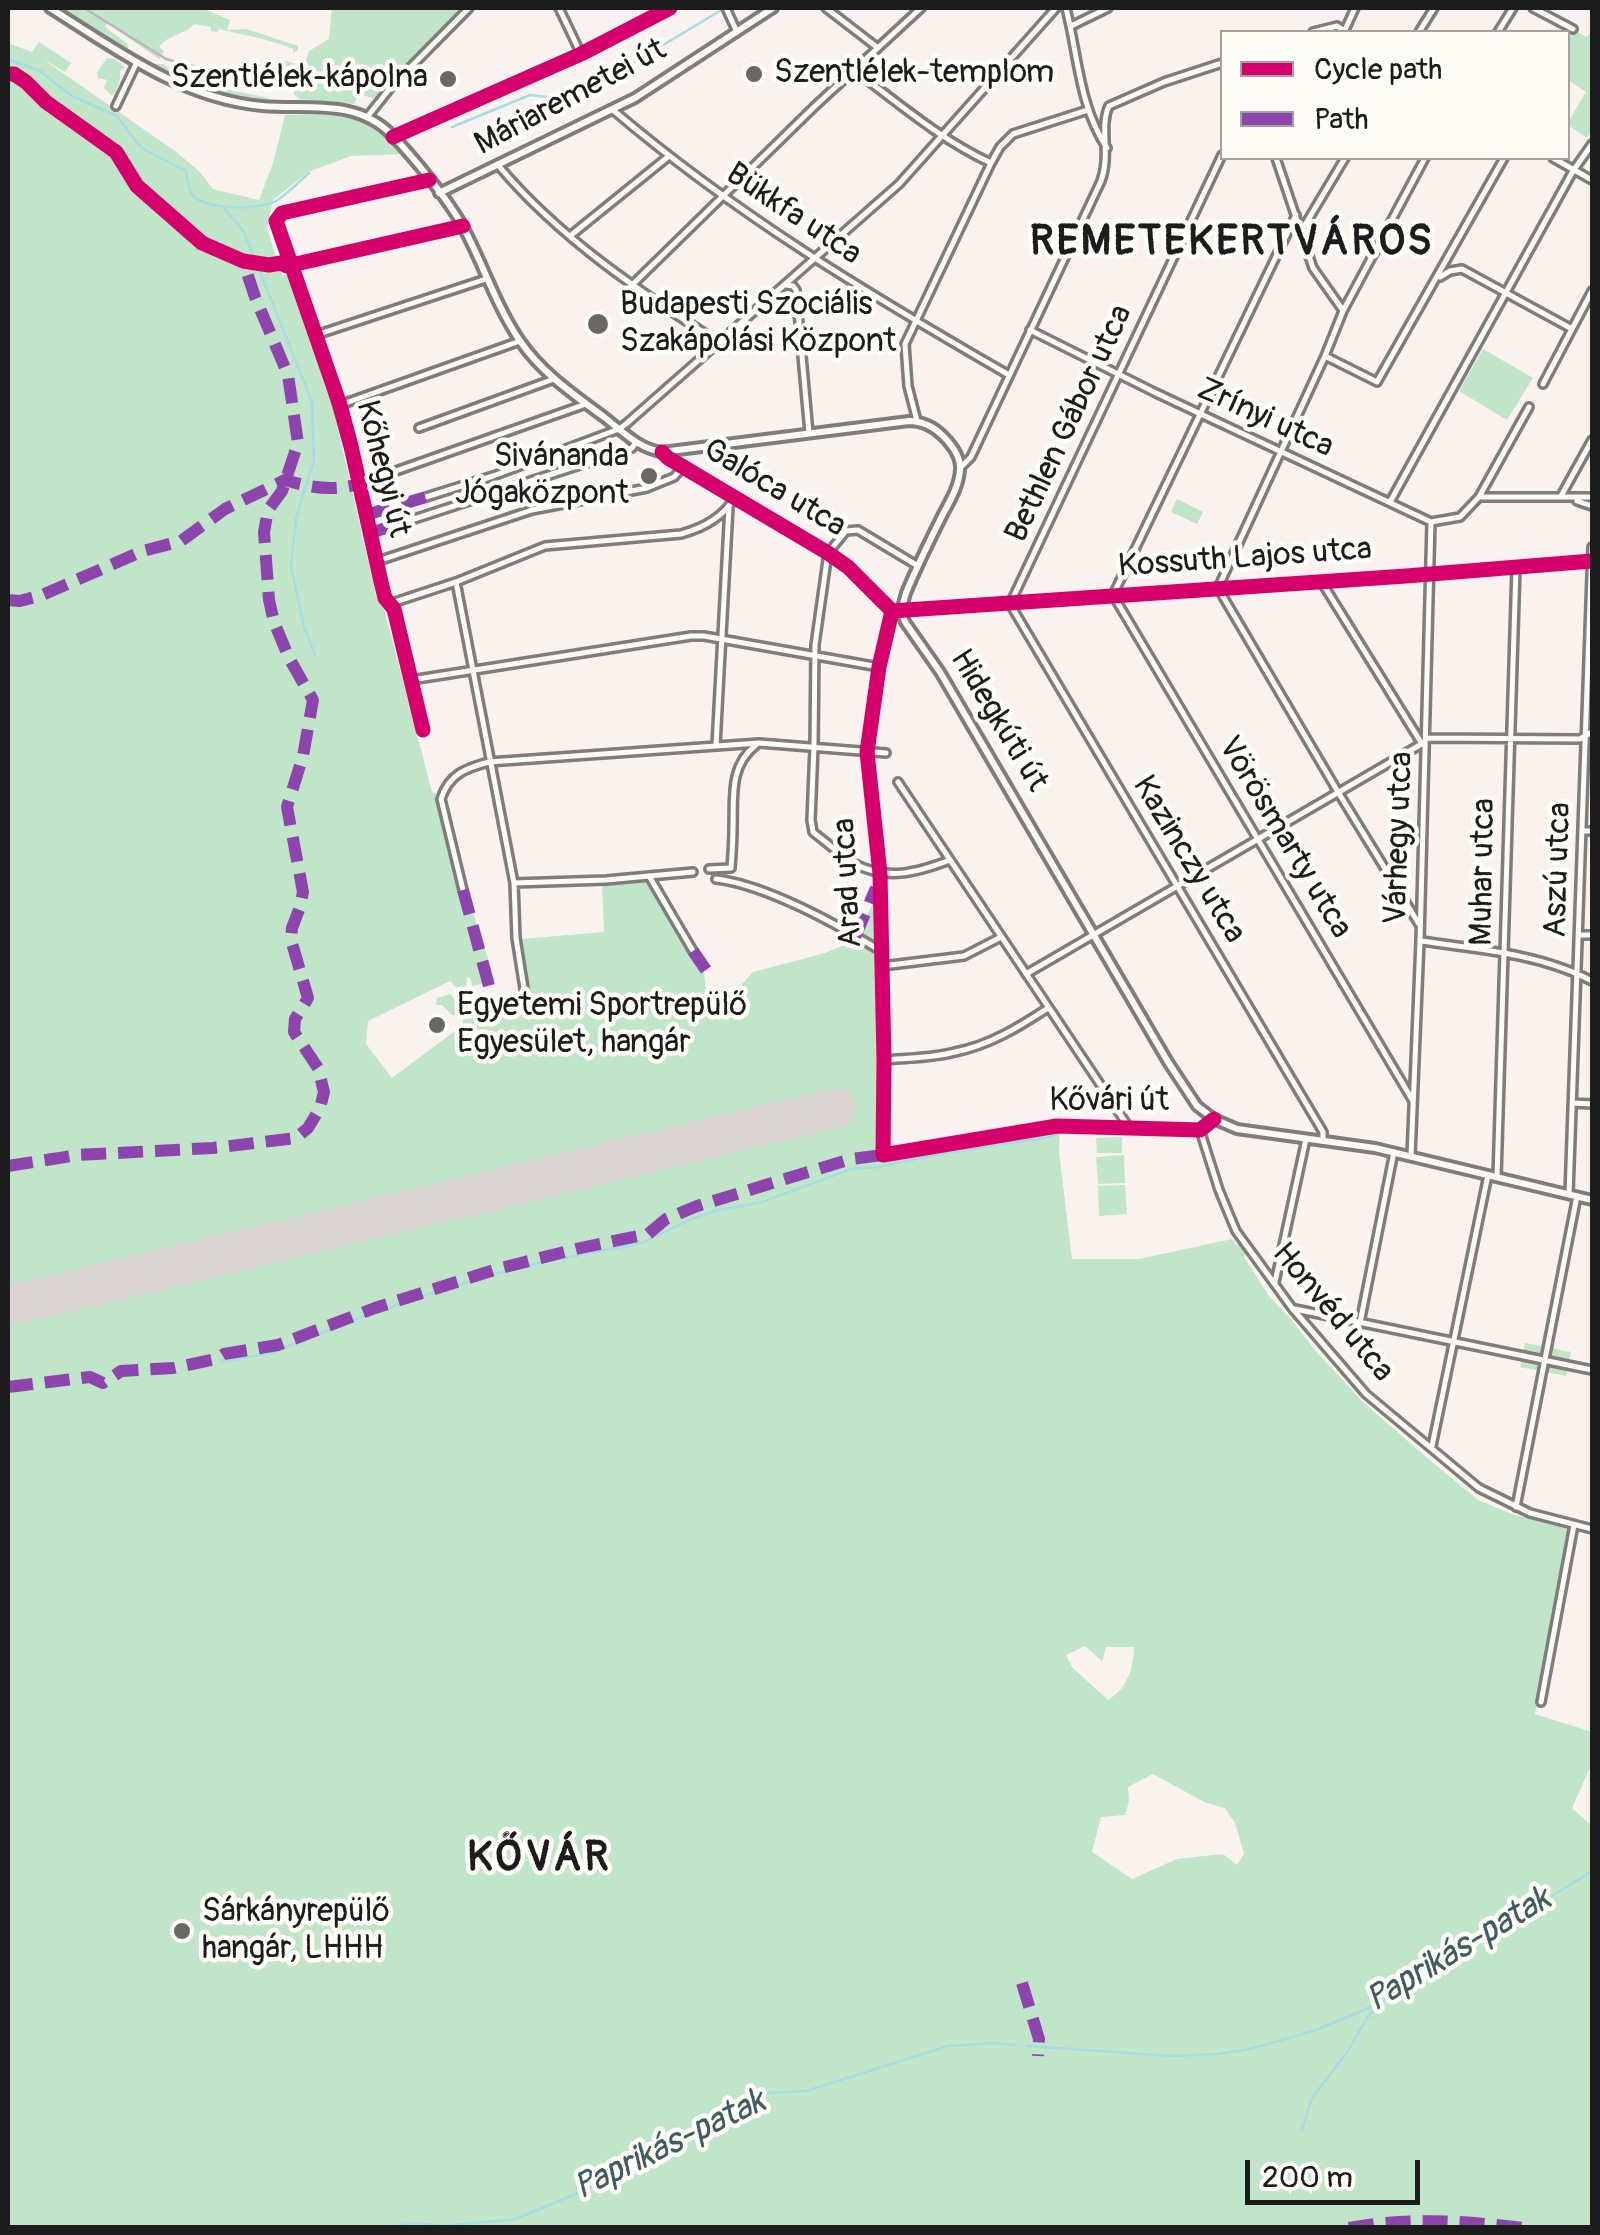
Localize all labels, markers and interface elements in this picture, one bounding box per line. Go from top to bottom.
legend [1220,30,1570,160]
street label: Máriaremetei út [469,31,673,165]
text: Cycle path [1314,51,1442,88]
place label: Szentlélek-templom [774,55,1054,93]
place label: Szentlélek-kápolna [171,60,428,98]
marker: Szentlélek-templom [743,63,765,85]
marker: Szentlélek-kápolna [437,68,459,90]
text: Path [1314,101,1369,138]
street label: Bükkfa utca [718,156,868,274]
district label: REMETEKERTVÁROS [1030,218,1434,268]
place label: Budapesti Szociális Szakápolási Központ [620,287,896,362]
street label: Bethlen Gábor utca [998,299,1142,549]
marker: Budapesti Szociális Szakápolási Központ [585,311,611,337]
street label: Zrínyi utca [1191,371,1339,467]
street label: Kőhegyi út [347,397,417,541]
street label: Galóca utca [696,431,852,547]
place label: Sivánanda Jógaközpont [455,439,629,514]
marker: Sivánanda Jógaközpont [638,465,660,487]
street label: Kossuth Lajos utca [1117,531,1373,587]
street label: Hidegkúti út [941,643,1055,799]
street label: Vörösmarty utca [1209,730,1359,946]
street label: Várhegy utca [1378,751,1422,925]
street label: Kazinczy utca [1123,770,1253,950]
street label: Muhar utca [1464,798,1504,946]
street label: Aszú utca [1537,802,1581,938]
street label: Arad utca [826,817,872,949]
place label: Egyetemi Sportrepülő Egyesület, hangár [457,988,747,1063]
marker: Egyetemi Sportrepülő Egyesület, hangár [426,1014,448,1036]
street label: Kővári út [1049,1083,1169,1121]
street label: Honvéd utca [1263,1236,1401,1390]
district label: KŐVÁR [467,1834,611,1884]
water label: Paprikás-patak [1359,1880,1559,2022]
place label: Sárkányrepülő hangár, LHHH [202,1894,390,1969]
marker: Sárkányrepülő hangár, LHHH [171,1920,193,1942]
water label: Paprikás-patak [567,2082,773,2210]
scale bar [1250,2140,1425,2202]
text: 200 m [1262,2159,1353,2196]

